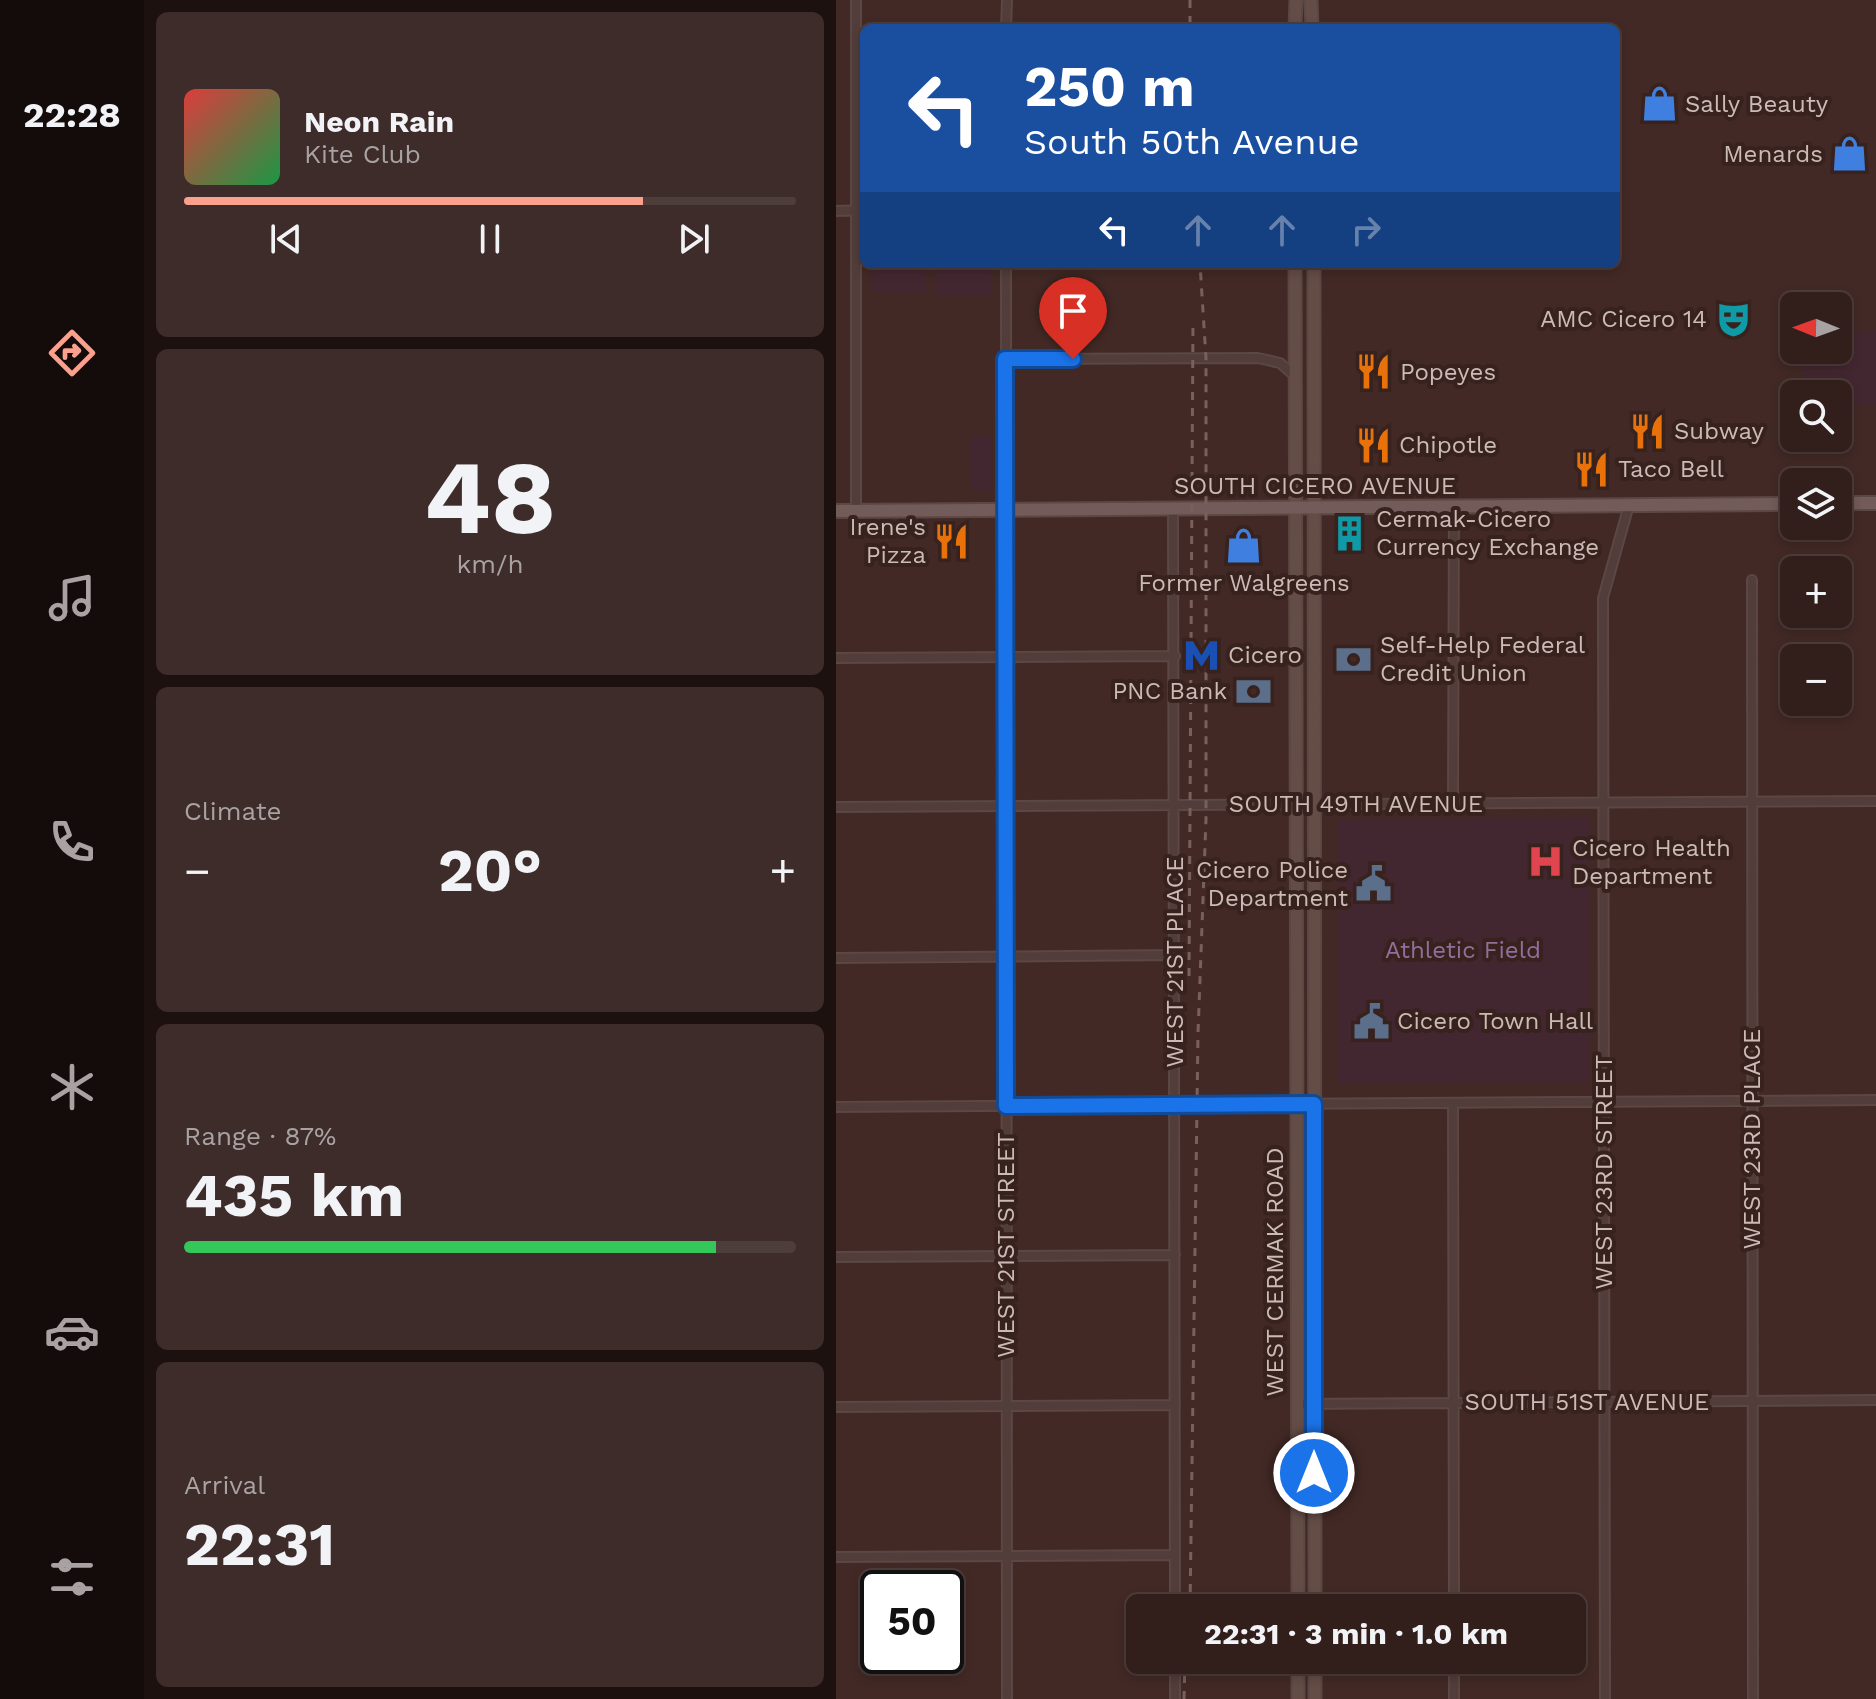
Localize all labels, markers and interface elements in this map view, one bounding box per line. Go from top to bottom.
text: 250 m [1024,54,1195,120]
icon: left [892,56,996,160]
shop icon: Sally Beauty [1640,85,1678,123]
place label: Sally Beauty [1685,90,1829,118]
text: 22:28 [23,94,121,136]
text: Neon Rain [304,104,454,139]
text: South 50th Avenue [1024,121,1359,163]
shop icon: Menards [1830,135,1868,173]
text: Kite Club [304,139,421,169]
place label: Menards [1723,140,1823,168]
icon: left [1092,208,1136,252]
icon: ahead [1176,208,1220,252]
icon: ahead [1260,208,1304,252]
icon: right [1344,208,1388,252]
icon: previous [264,217,308,261]
icon: pause [468,217,512,261]
icon: next [672,217,716,261]
pin [1039,277,1107,359]
icon: arrive [1051,289,1095,333]
north arrow [1780,292,1852,364]
map controls [1780,292,1852,716]
theatre icon: AMC Cicero 14 [1714,300,1752,338]
place label: AMC Cicero 14 [1540,305,1707,333]
icon: directions [44,325,100,381]
restaurant icon: Popeyes [1355,353,1393,391]
place label: Popeyes [1400,358,1496,386]
button: search [1780,380,1852,452]
restaurant icon: Subway [1629,412,1667,450]
place label: Subway [1674,417,1764,445]
restaurant icon: Chipotle [1354,426,1392,464]
place label: Chipotle [1399,431,1497,459]
text: 48 [424,436,556,558]
restaurant icon: Taco Bell [1573,450,1611,488]
place label: Taco Bell [1618,455,1725,483]
button: layers [1780,468,1852,540]
street label: SOUTH CICERO AVENUE [1174,472,1456,500]
place label: Cermak-Cicero Currency Exchange [1376,505,1599,561]
place label: Irene's Pizza [849,513,926,569]
building icon: Cermak-Cicero Currency Exchange [1331,514,1369,552]
restaurant icon: Irene's Pizza [933,522,971,560]
shop icon: Former Walgreens [1225,527,1263,565]
text: km/h [457,549,523,579]
button: + [1780,556,1852,628]
place label: Former Walgreens [1138,569,1350,597]
icon: music [44,570,100,626]
place label: Self-Help Federal Credit Union [1380,631,1586,687]
metro station icon: Cicero [1183,636,1221,674]
bank icon: Self-Help Federal Credit Union [1335,640,1373,678]
place label: Cicero [1228,641,1302,669]
button: − [1780,644,1852,716]
bank icon: PNC Bank [1234,672,1272,710]
place label: PNC Bank [1112,677,1227,705]
street label: SOUTH 49TH AVENUE [1229,790,1483,818]
text: Climate [184,796,282,826]
icon: phone [44,814,100,870]
place label: Cicero Health Department [1572,834,1731,890]
text: 20° [438,835,542,906]
hospital icon: Cicero Health Department [1527,843,1565,881]
text: − [184,845,211,897]
text: + [769,845,796,897]
street label: WEST 21ST PLACE [1161,856,1189,1068]
place label: Cicero Police Department [1196,856,1348,912]
public building icon: Cicero Police Department [1355,865,1393,903]
park label: Athletic Field [1385,936,1541,964]
public building icon: Cicero Town Hall [1352,1002,1390,1040]
place label: Cicero Town Hall [1397,1007,1594,1035]
street label: WEST 23RD PLACE [1738,1029,1766,1249]
street label: WEST 23RD STREET [1590,1055,1618,1289]
icon: climate [44,1059,100,1115]
text: Range · 87% [184,1121,336,1151]
street label: WEST 21ST STREET [992,1132,1020,1358]
street label: WEST CERMAK ROAD [1261,1147,1289,1397]
text: 435 km [184,1160,404,1231]
icon: car [44,1304,100,1360]
street label: SOUTH 51ST AVENUE [1465,1388,1709,1416]
position arrow [1272,1431,1356,1515]
text: Arrival [184,1470,265,1500]
text: 22:31 [184,1509,335,1580]
icon: filters [44,1549,100,1605]
speed limit sign: 50 [860,1570,964,1674]
text: 22:31 · 3 min · 1.0 km [1204,1616,1508,1651]

